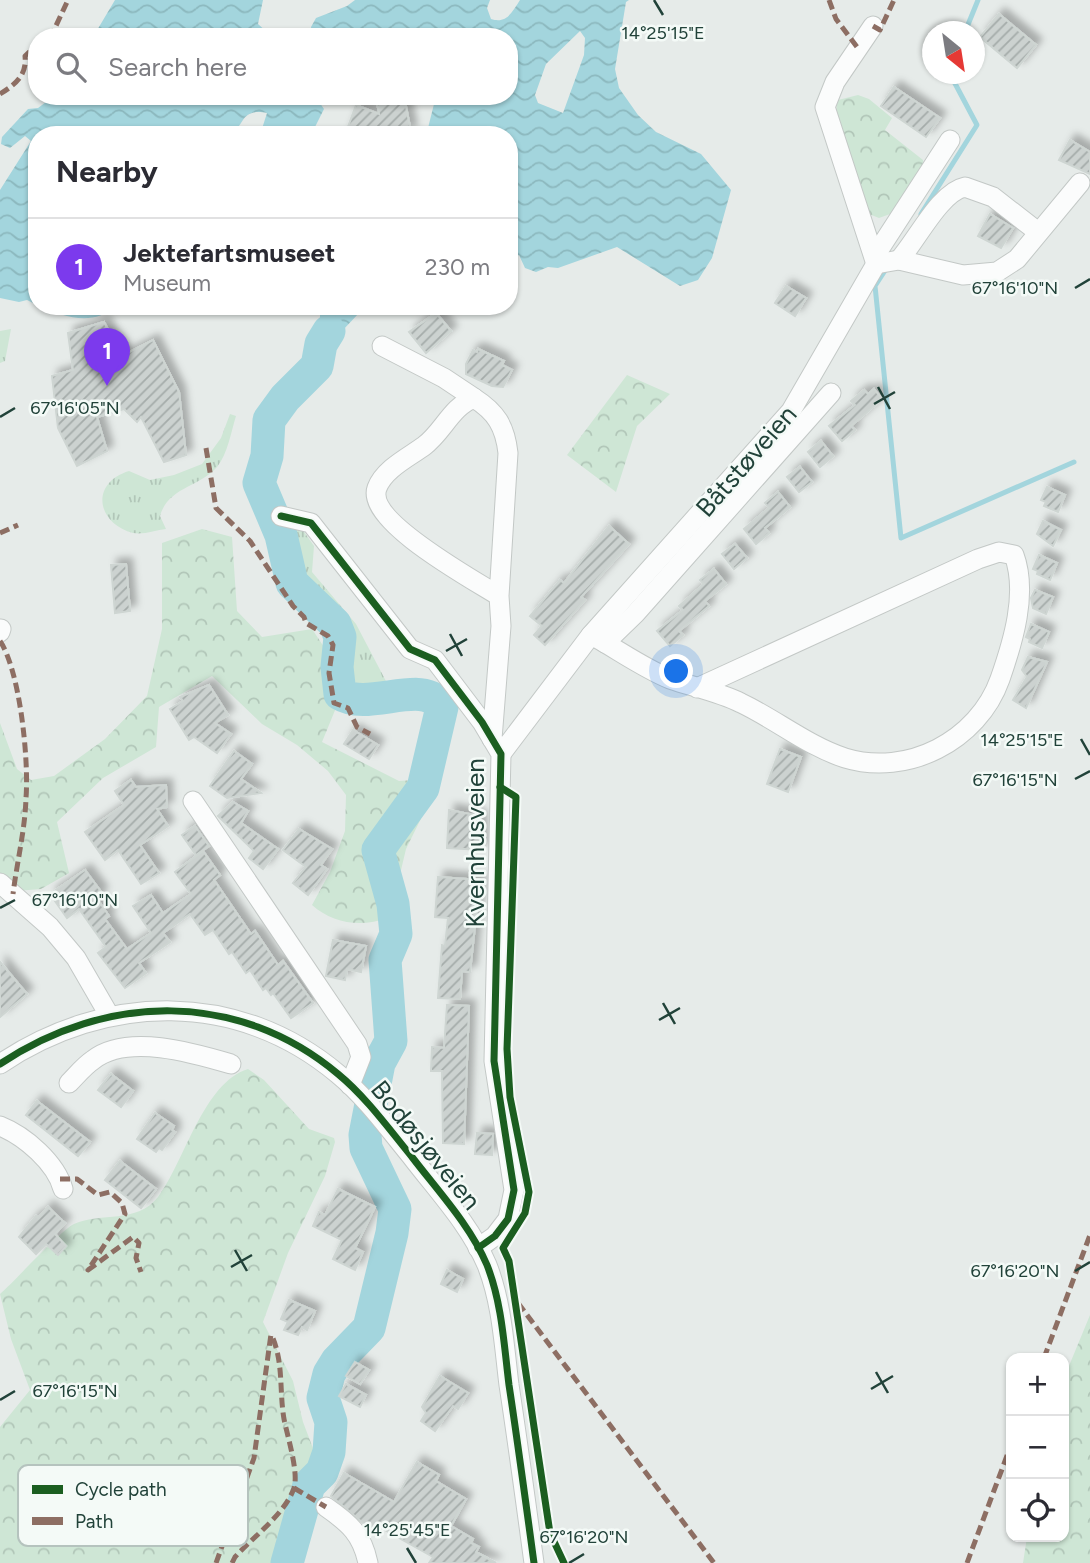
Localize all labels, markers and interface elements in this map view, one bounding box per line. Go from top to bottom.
north arrow [922,21,985,84]
text: 14°25'15"E [621,22,705,44]
search box [28,28,518,105]
icon: search [52,48,90,86]
text: Search here [108,51,247,83]
text: Nearby [56,153,158,190]
text: Jektefartsmuseet [123,237,335,269]
text: 1 [74,253,84,281]
text: 230 m [425,253,490,281]
text: Museum [123,269,211,297]
text: 67°16'10"N [972,277,1058,299]
pin: 1 [84,328,130,386]
text: 67°16'05"N [30,397,120,419]
street label: Båtstøveien [689,399,803,523]
your location [659,654,693,688]
text: 14°25'15"E [980,729,1064,751]
street label: Kvernhusveien [459,758,491,928]
text: 67°16'15"N [972,769,1058,791]
text: 67°16'10"N [32,889,118,911]
street label: Bodøsjøveien [364,1074,488,1216]
text: 67°16'20"N [970,1260,1060,1282]
map controls [1006,1353,1069,1542]
button: + [1006,1353,1069,1416]
text: 67°16'15"N [32,1380,118,1402]
button: − [1006,1416,1069,1479]
legend [18,1465,248,1546]
text: Cycle path [75,1478,167,1501]
button: locate [1006,1479,1069,1542]
text: Path [75,1510,113,1533]
text: 14°25'45"E [363,1519,451,1541]
text: 67°16'20"N [539,1526,629,1548]

